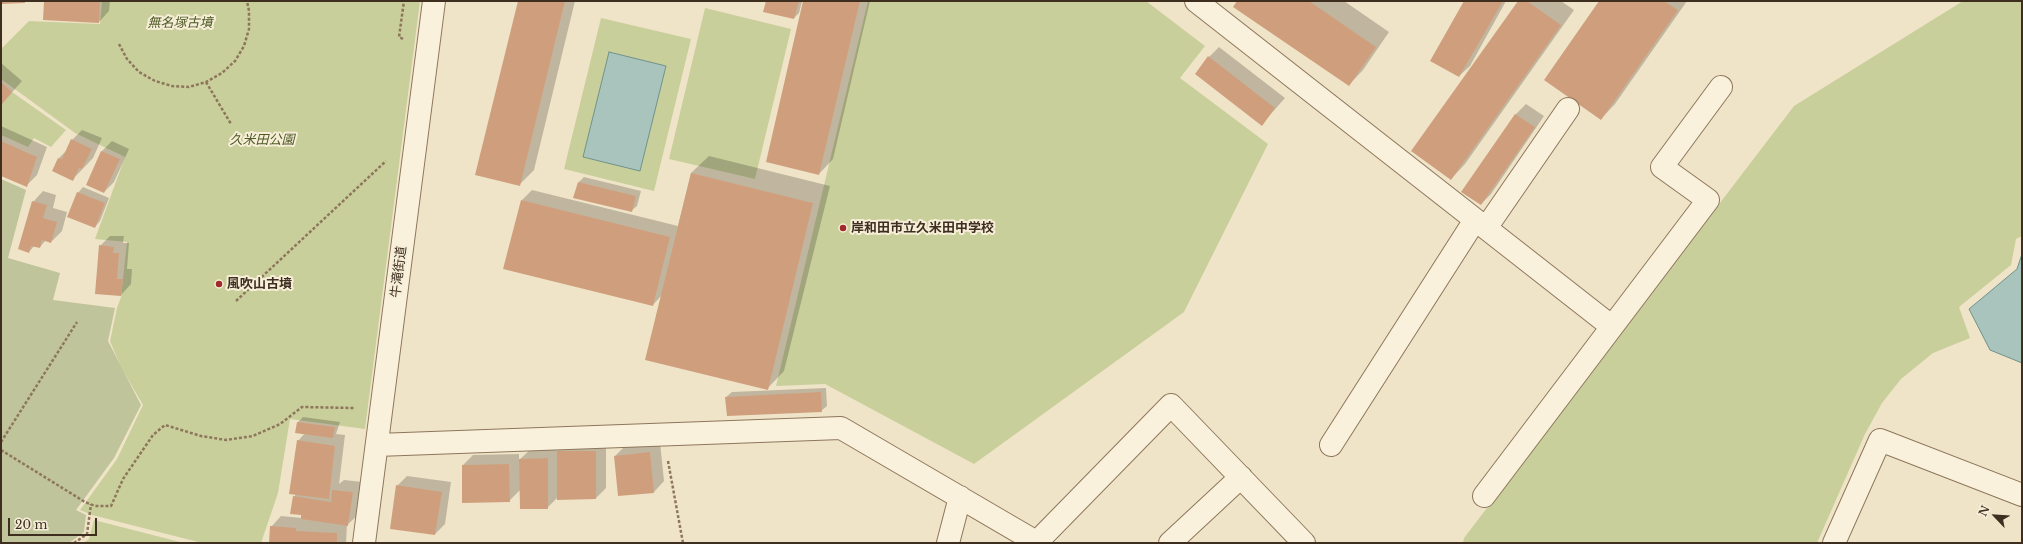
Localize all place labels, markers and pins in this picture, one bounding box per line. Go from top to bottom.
place label: 岸和田市立久米田中学校 [851,220,994,236]
marker: 岸和田市立久米田中学校 [838,223,848,233]
place label: 風吹山古墳 [227,276,292,292]
marker: 風吹山古墳 [214,279,224,289]

